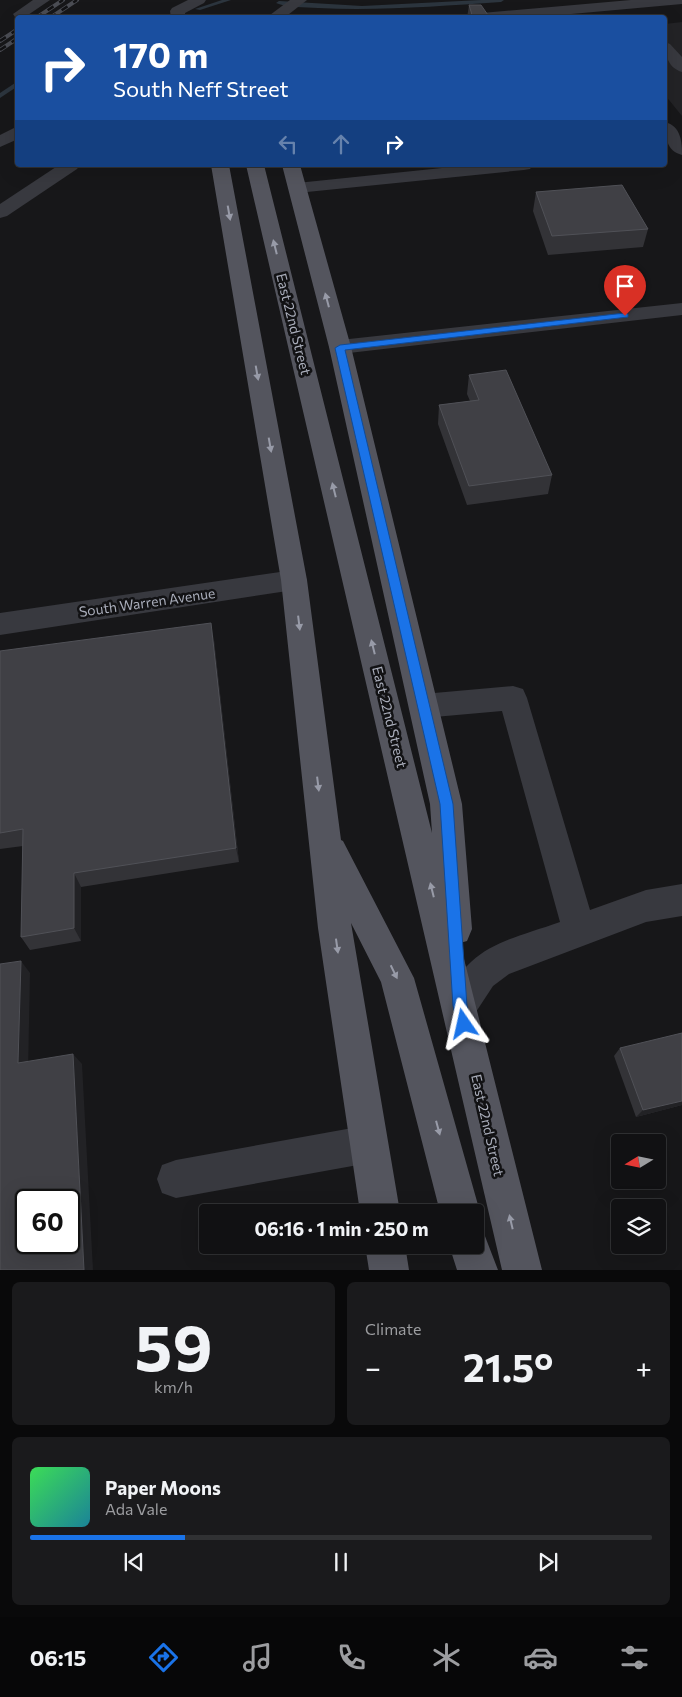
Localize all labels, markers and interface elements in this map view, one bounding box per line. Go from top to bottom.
text: 170 m [113,32,208,75]
icon: right [30,35,95,100]
text: South Neff Street [113,75,289,102]
icon: left [274,130,302,158]
icon: ahead [327,130,355,158]
icon: right [380,130,408,158]
one-way arrow [225,205,233,221]
one-way arrow [271,239,279,254]
pin [604,265,646,316]
street label: East 22nd Street [273,271,315,377]
icon: arrive [611,272,639,300]
one-way arrow [323,293,331,308]
one-way arrow [254,365,262,381]
one-way arrow [267,438,275,454]
one-way arrow [330,482,338,497]
street label: South Warren Avenue [78,584,216,620]
one-way arrow [295,615,303,631]
one-way arrow [369,640,377,655]
street label: East 22nd Street [369,664,411,770]
one-way arrow [314,777,322,793]
one-way arrow [428,883,436,898]
one-way arrow [334,938,342,954]
one-way arrow [390,965,398,979]
position arrow [437,997,489,1049]
street label: East 22nd Street [468,1072,508,1178]
one-way arrow [434,1121,442,1136]
north arrow [611,1134,666,1189]
map controls [611,1134,666,1254]
speed limit sign: 60 [15,1189,80,1254]
button: layers [611,1199,666,1254]
one-way arrow [507,1215,515,1230]
text: 06:16 · 1 min · 250 m [254,1217,429,1240]
text: 59 [134,1305,213,1384]
text: Climate [365,1319,421,1338]
text: 21.5° [463,1343,553,1390]
text: − [365,1350,381,1384]
text: + [636,1350,652,1384]
text: km/h [154,1377,193,1396]
text: Paper Moons [105,1476,221,1499]
text: Ada Vale [105,1499,167,1518]
icon: previous [120,1548,148,1576]
icon: pause [327,1548,355,1576]
icon: next [534,1548,562,1576]
icon: directions [146,1640,181,1675]
icon: music [240,1640,275,1675]
icon: phone [334,1640,369,1675]
icon: climate [429,1640,464,1675]
icon: car [523,1640,558,1675]
icon: filters [617,1640,652,1675]
text: 06:15 [30,1644,86,1671]

